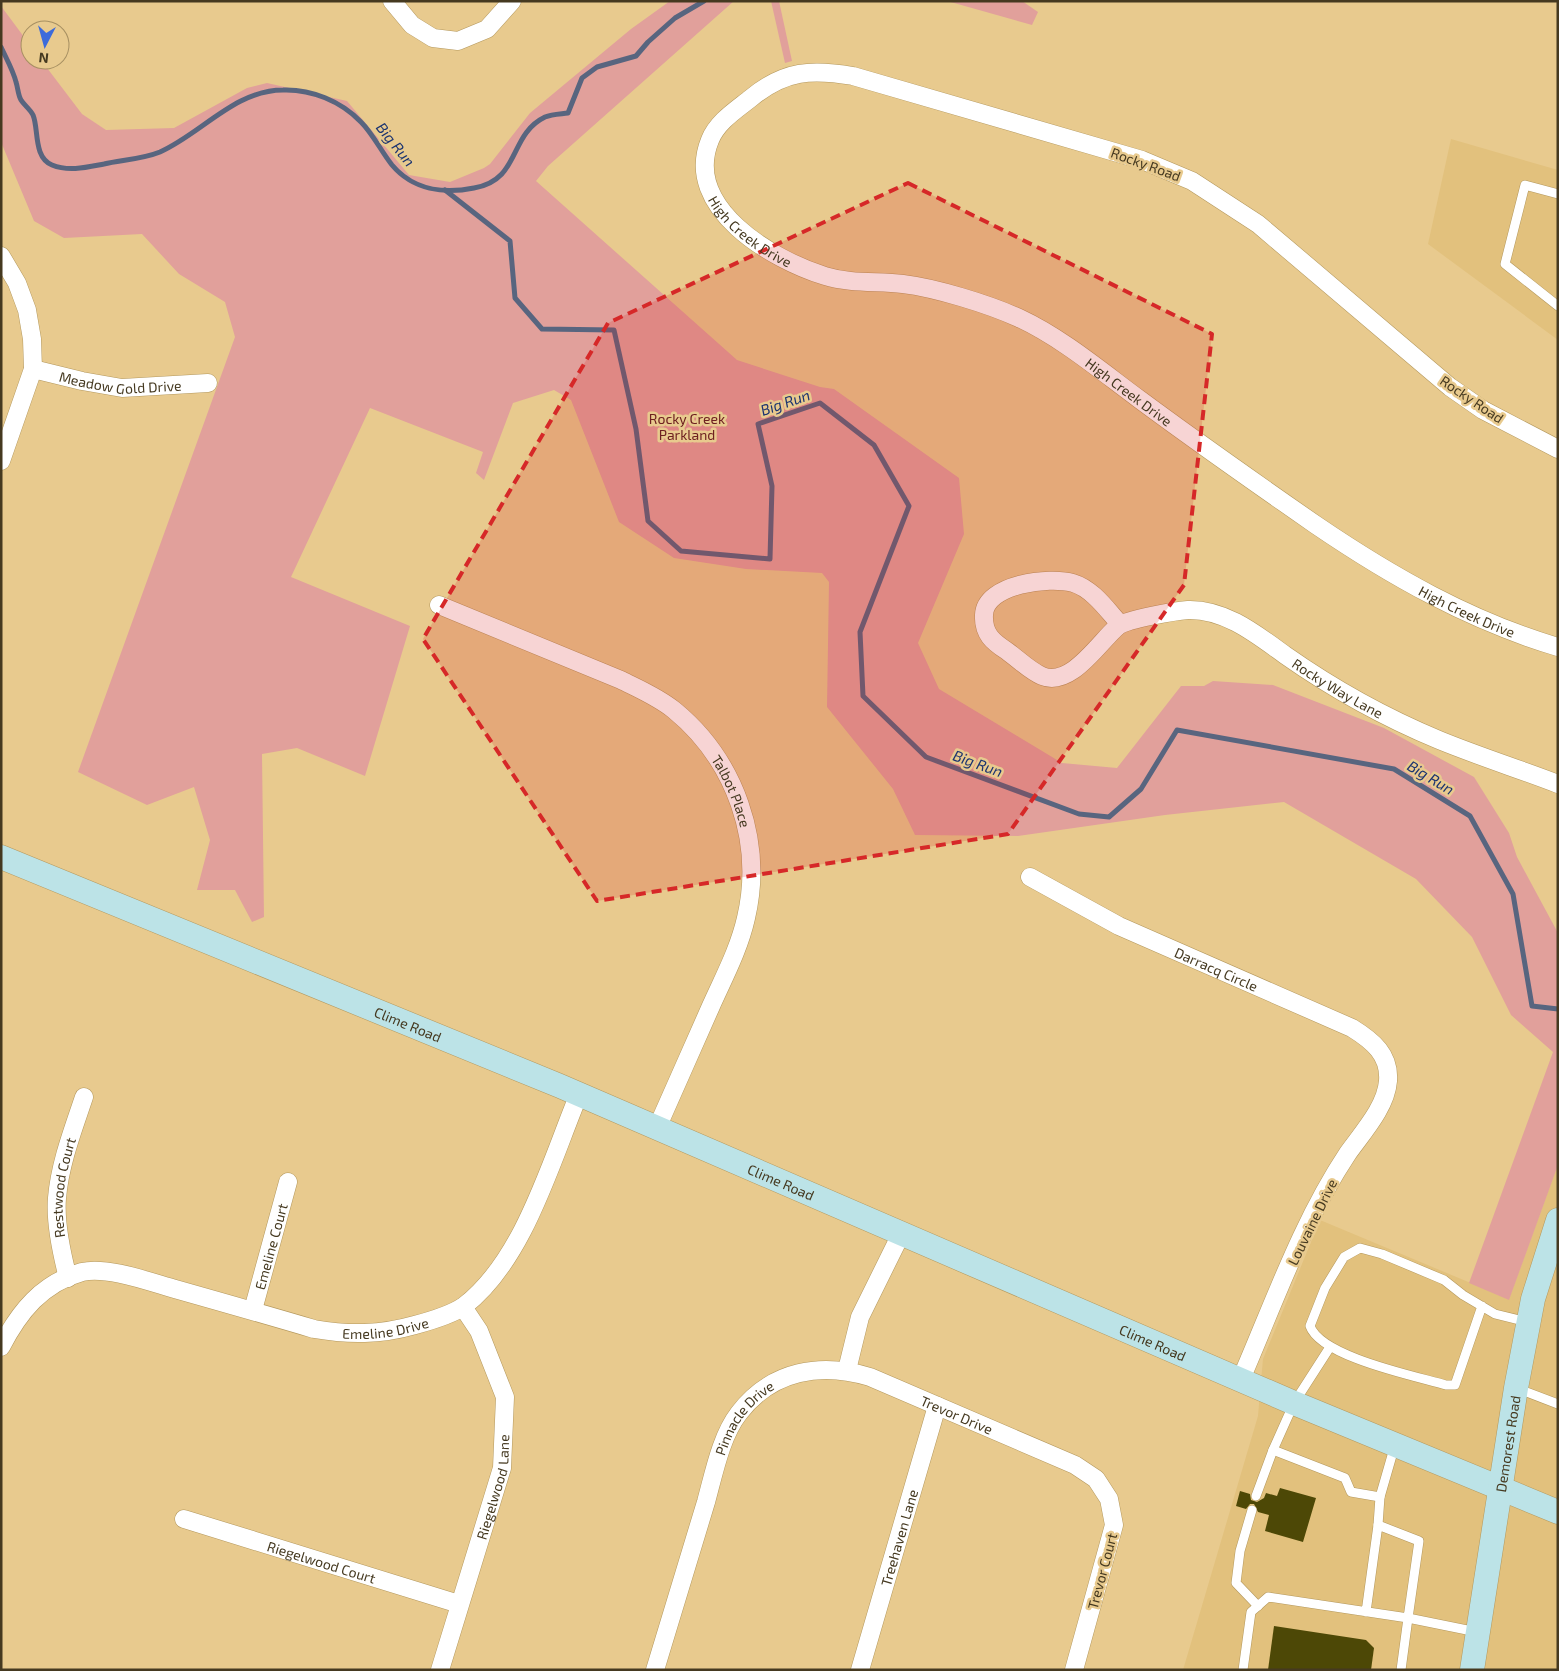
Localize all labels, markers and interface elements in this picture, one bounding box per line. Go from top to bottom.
north arrow [20,20,70,70]
text: N [38,49,50,67]
water label: Big Run [373,118,419,170]
street label: Rocky Road [1109,144,1183,184]
street label: High Creek Drive [705,192,795,270]
street label: High Creek Drive [1083,354,1176,429]
street label: Meadow Gold Drive [58,367,182,397]
street label: Rocky Road [1437,372,1507,426]
water label: Big Run [758,385,812,419]
park label: Rocky Creek Parkland [649,410,725,443]
street label: High Creek Drive [1416,582,1517,640]
street label: Rocky Way Lane [1289,654,1386,721]
water label: Big Run [951,746,1005,780]
street label: Talbot Place [709,751,755,829]
water label: Big Run [1404,756,1458,798]
street label: Darracq Circle [1172,943,1261,994]
street label: Clime Road [372,1003,444,1045]
street label: Restwood Court [48,1135,78,1239]
street label: Clime Road [745,1160,817,1203]
street label: Louvaine Drive [1284,1176,1340,1268]
street label: Emeline Court [250,1201,290,1291]
street label: Emeline Drive [342,1313,431,1342]
street label: Clime Road [1117,1320,1189,1364]
street label: Pinnacle Drive [711,1377,776,1457]
street label: Trevor Drive [918,1391,996,1437]
street label: Demorest Road [1491,1394,1523,1493]
street label: Riegelwood Lane [472,1434,512,1542]
street label: Treehaven Lane [876,1487,921,1588]
street label: Trevor Court [1084,1531,1120,1611]
street label: Riegelwood Court [265,1537,378,1586]

